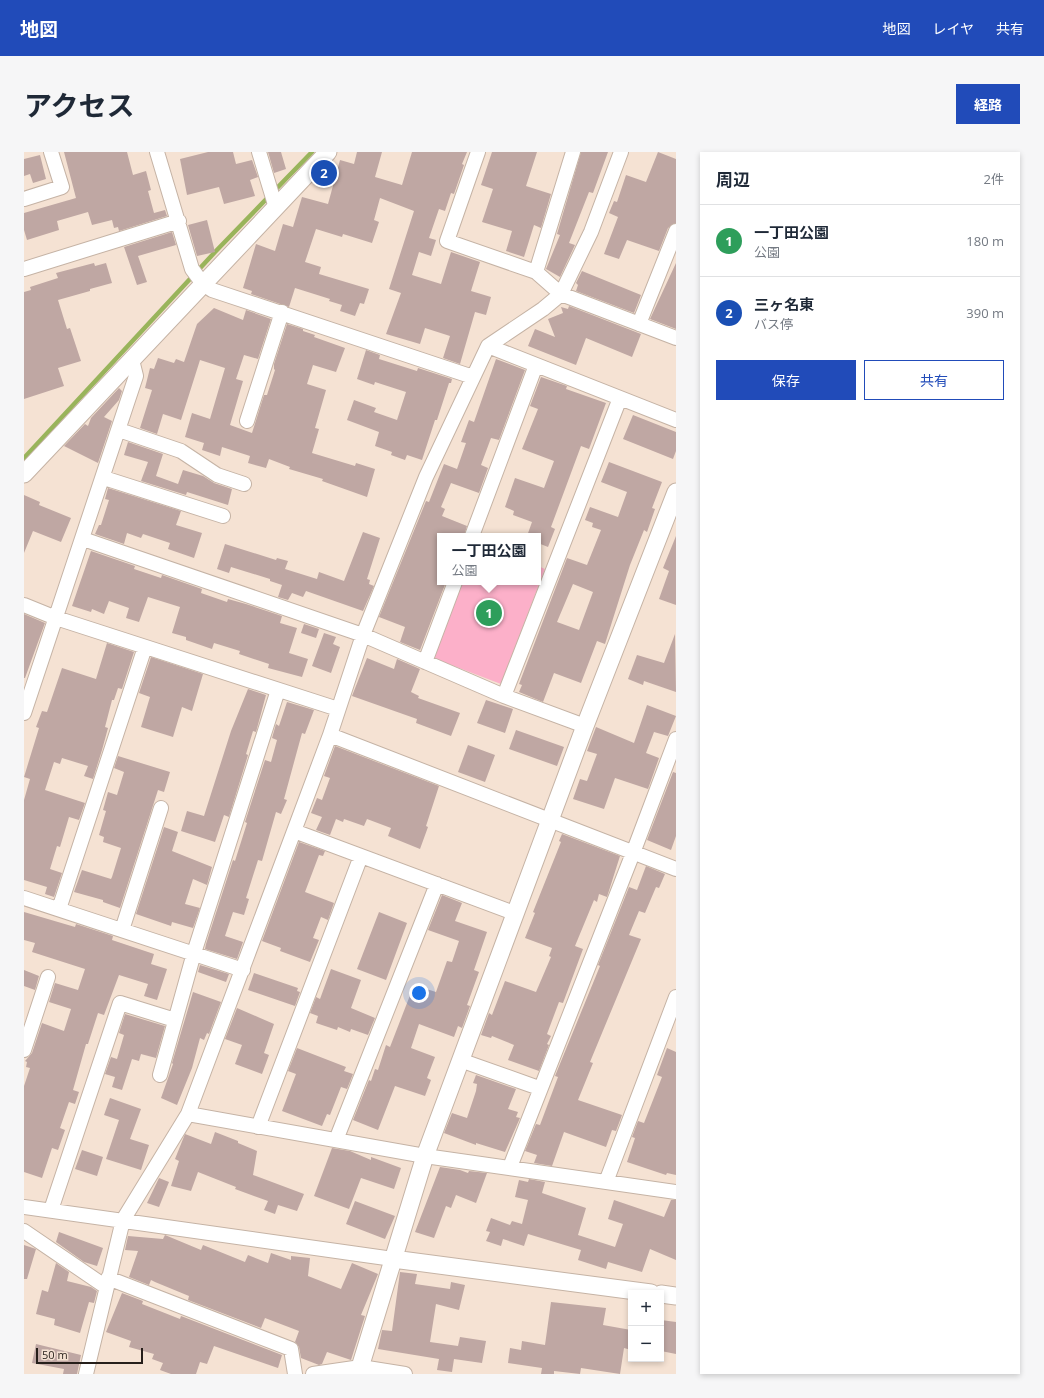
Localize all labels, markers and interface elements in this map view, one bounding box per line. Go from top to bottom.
text: 地図 [20,16,58,42]
text: 地図 [882,19,910,38]
text: レイヤ [932,19,974,38]
text: 共有 [996,19,1024,38]
button: 経路 [956,84,1020,124]
text: アクセス [24,86,135,124]
pin: 2 [311,158,337,188]
text: 周辺 [716,168,750,191]
text: 2件 [984,170,1004,188]
text: 一丁田公園 [754,222,829,242]
text: 1 [725,232,733,250]
text: 180 m [966,232,1004,250]
text: 公園 [754,243,780,261]
text: 三ヶ名東 [754,294,814,314]
text: 2 [725,304,733,322]
text: 390 m [966,304,1004,322]
text: バス停 [754,315,793,333]
button: 保存 [716,360,856,400]
button: 共有 [864,360,1004,400]
popup [437,533,541,585]
text: 一丁田公園 [451,540,527,560]
text: 公園 [451,561,478,579]
pin: 1 [476,598,502,628]
your location [409,983,429,1003]
map controls [628,1290,664,1362]
button: + [628,1290,664,1326]
button: − [628,1326,664,1362]
scale bar [36,1346,143,1365]
text: 50 m [42,1347,68,1362]

